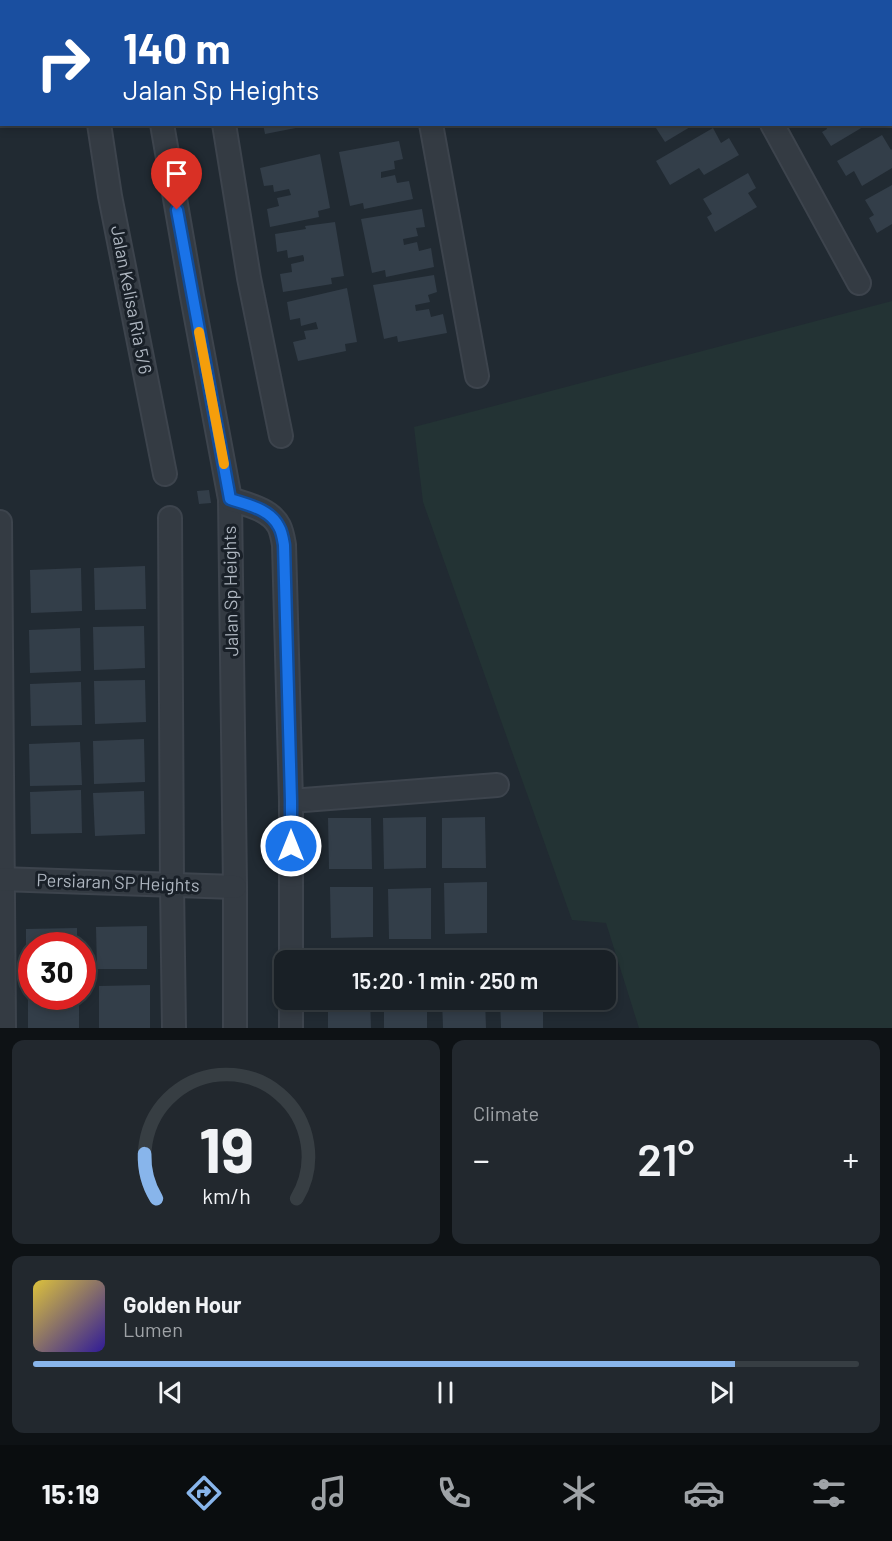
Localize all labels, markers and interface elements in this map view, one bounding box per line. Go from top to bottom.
text: 140 m [123,22,231,72]
icon: right [24,24,102,102]
text: Jalan Sp Heights [123,73,319,105]
pin [151,148,202,210]
icon: arrive [160,157,193,190]
street label: Jalan Kelisa Ria 5/6 [107,224,157,376]
street label: Jalan Sp Heights [218,525,242,657]
position arrow [259,814,323,878]
street label: Persiaran SP Heights [36,868,200,896]
speed limit sign: 30 [18,932,96,1010]
text: 15:20 · 1 min · 250 m [352,967,538,993]
text: Climate [473,1101,539,1125]
text: 19 [198,1111,254,1185]
text: 21° [637,1131,695,1185]
text: − [473,1139,490,1179]
text: + [842,1139,859,1179]
text: km/h [202,1183,250,1208]
text: Golden Hour [123,1291,241,1317]
text: Lumen [123,1317,183,1341]
icon: previous [154,1376,187,1409]
icon: pause [429,1376,462,1409]
icon: next [705,1376,738,1409]
icon: directions [183,1472,225,1514]
icon: music [308,1472,350,1514]
icon: phone [433,1472,475,1514]
icon: climate [558,1472,600,1514]
icon: car [683,1472,725,1514]
icon: filters [808,1472,850,1514]
text: 15:19 [42,1477,99,1509]

